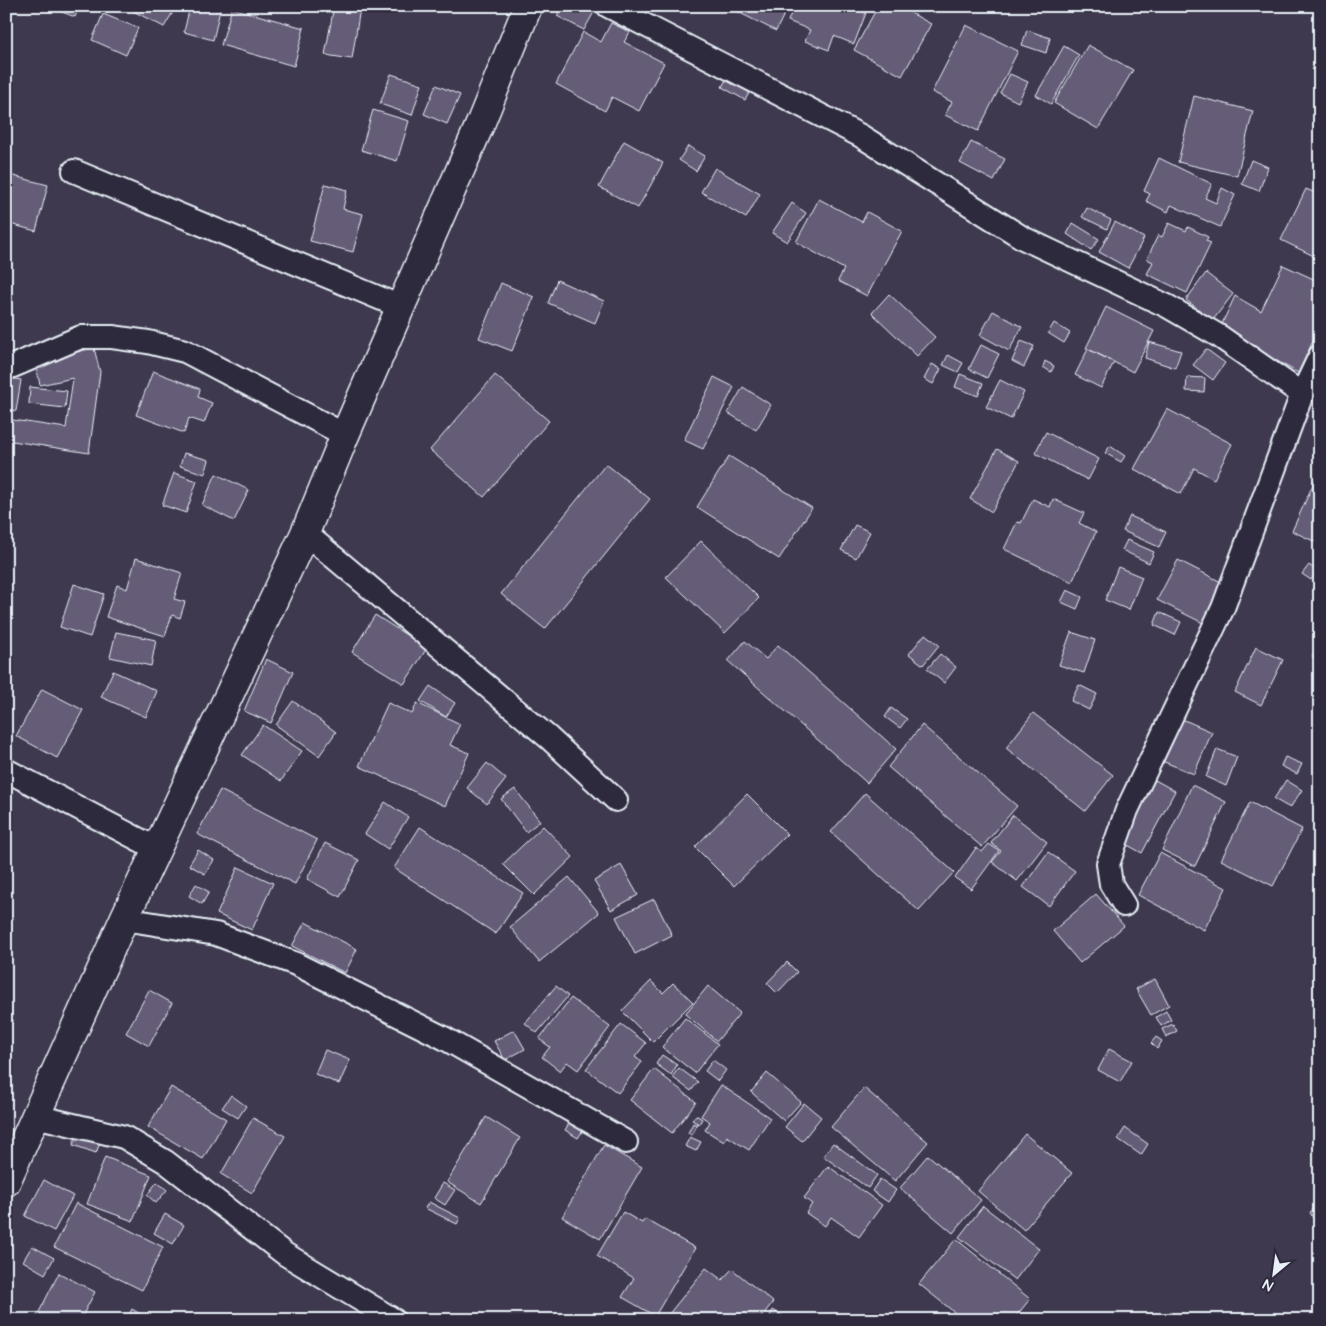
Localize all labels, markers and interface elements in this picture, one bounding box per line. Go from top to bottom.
north arrow [1248,1248,1298,1298]
text: N [1259,1274,1277,1295]

